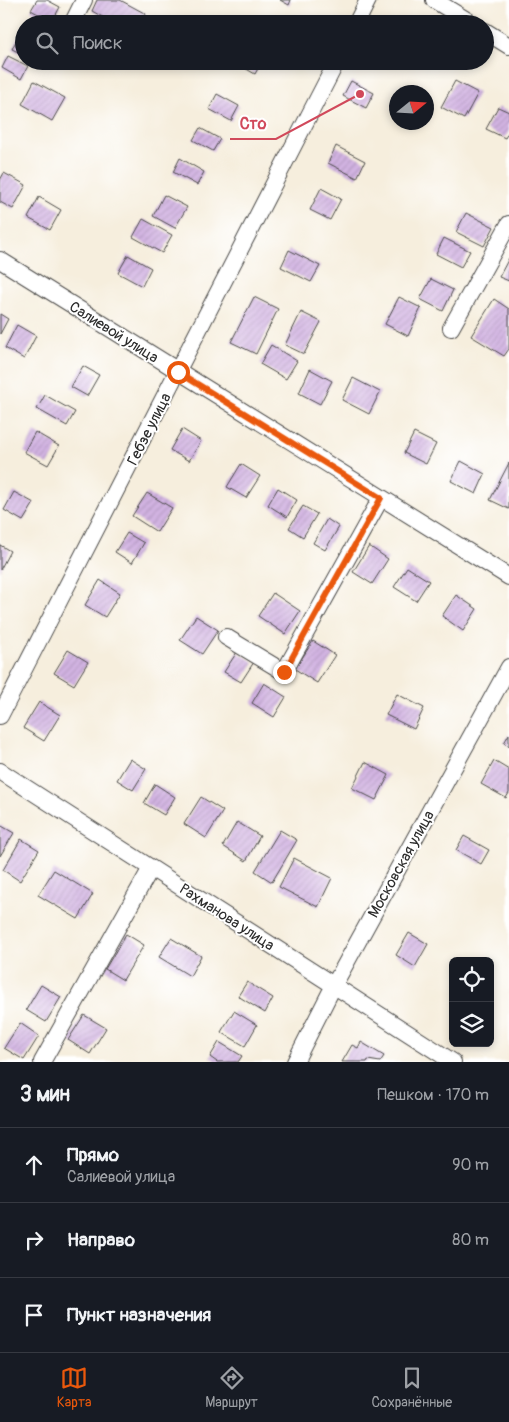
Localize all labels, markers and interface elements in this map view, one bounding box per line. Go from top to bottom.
search box [15,15,494,70]
icon: search [33,29,61,57]
text: Поиск [73,31,123,55]
north arrow [389,85,434,130]
callout: Сто [230,108,276,139]
text: Сто [240,114,267,134]
street label: Салиевой улица [66,297,162,367]
route start [167,361,190,384]
street label: Гебзе улица [123,390,176,468]
route end [273,661,296,684]
street label: Московская улица [364,807,439,921]
street label: Рахманова улица [176,880,278,955]
map controls [449,957,494,1047]
button: locate [449,957,494,1002]
button: layers [449,1002,494,1047]
text: 3 мин [20,1081,70,1108]
text: Пешком · 170 m [377,1085,489,1105]
text: Прямо [67,1143,119,1167]
icon: ahead [20,1151,48,1179]
text: 90 m [452,1155,489,1175]
text: Салиевой улица [67,1167,175,1187]
icon: right [20,1226,48,1254]
text: Направо [67,1228,135,1252]
text: 80 m [452,1230,489,1250]
icon: arrive [20,1301,48,1329]
text: Пункт назначения [67,1303,211,1327]
tab: Карта [57,1364,92,1411]
tab: Маршрут [205,1364,258,1411]
tab: Сохранённые [371,1364,452,1411]

